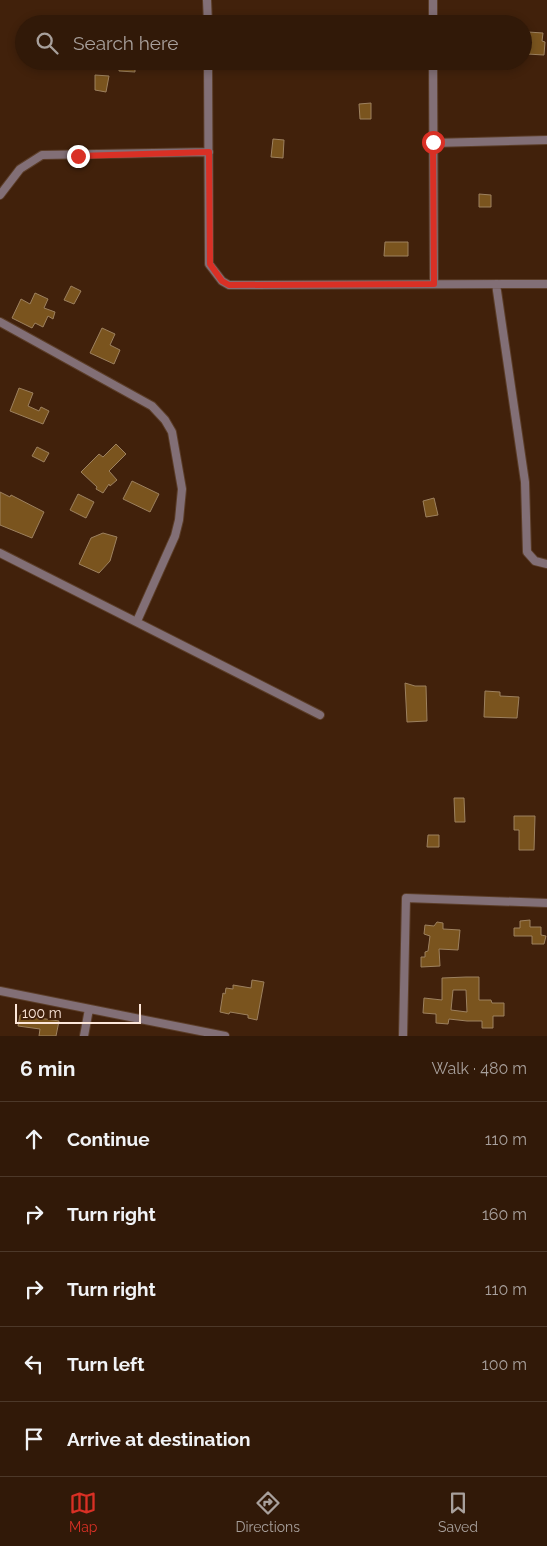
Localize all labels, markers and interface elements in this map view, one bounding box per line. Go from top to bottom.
search box [15,15,532,70]
icon: search [33,29,61,57]
text: Search here [73,32,179,54]
route start [422,131,445,154]
route end [67,145,90,168]
scale bar [15,1001,141,1024]
text: 100 m [22,1005,62,1021]
text: 6 min [20,1056,75,1081]
text: Walk · 480 m [432,1059,527,1078]
icon: ahead [20,1125,48,1153]
text: Continue [67,1128,150,1150]
text: 110 m [485,1130,527,1149]
icon: right [20,1200,48,1228]
text: Turn right [67,1203,156,1225]
text: 160 m [482,1205,527,1224]
icon: right [20,1275,48,1303]
text: Turn right [67,1278,156,1300]
text: 110 m [485,1280,527,1299]
icon: left [20,1350,48,1378]
text: Turn left [67,1353,144,1375]
text: 100 m [482,1355,527,1374]
icon: arrive [20,1425,48,1453]
text: Arrive at destination [67,1428,251,1450]
tab: Map [69,1489,97,1535]
tab: Directions [235,1489,300,1535]
tab: Saved [438,1489,478,1535]

